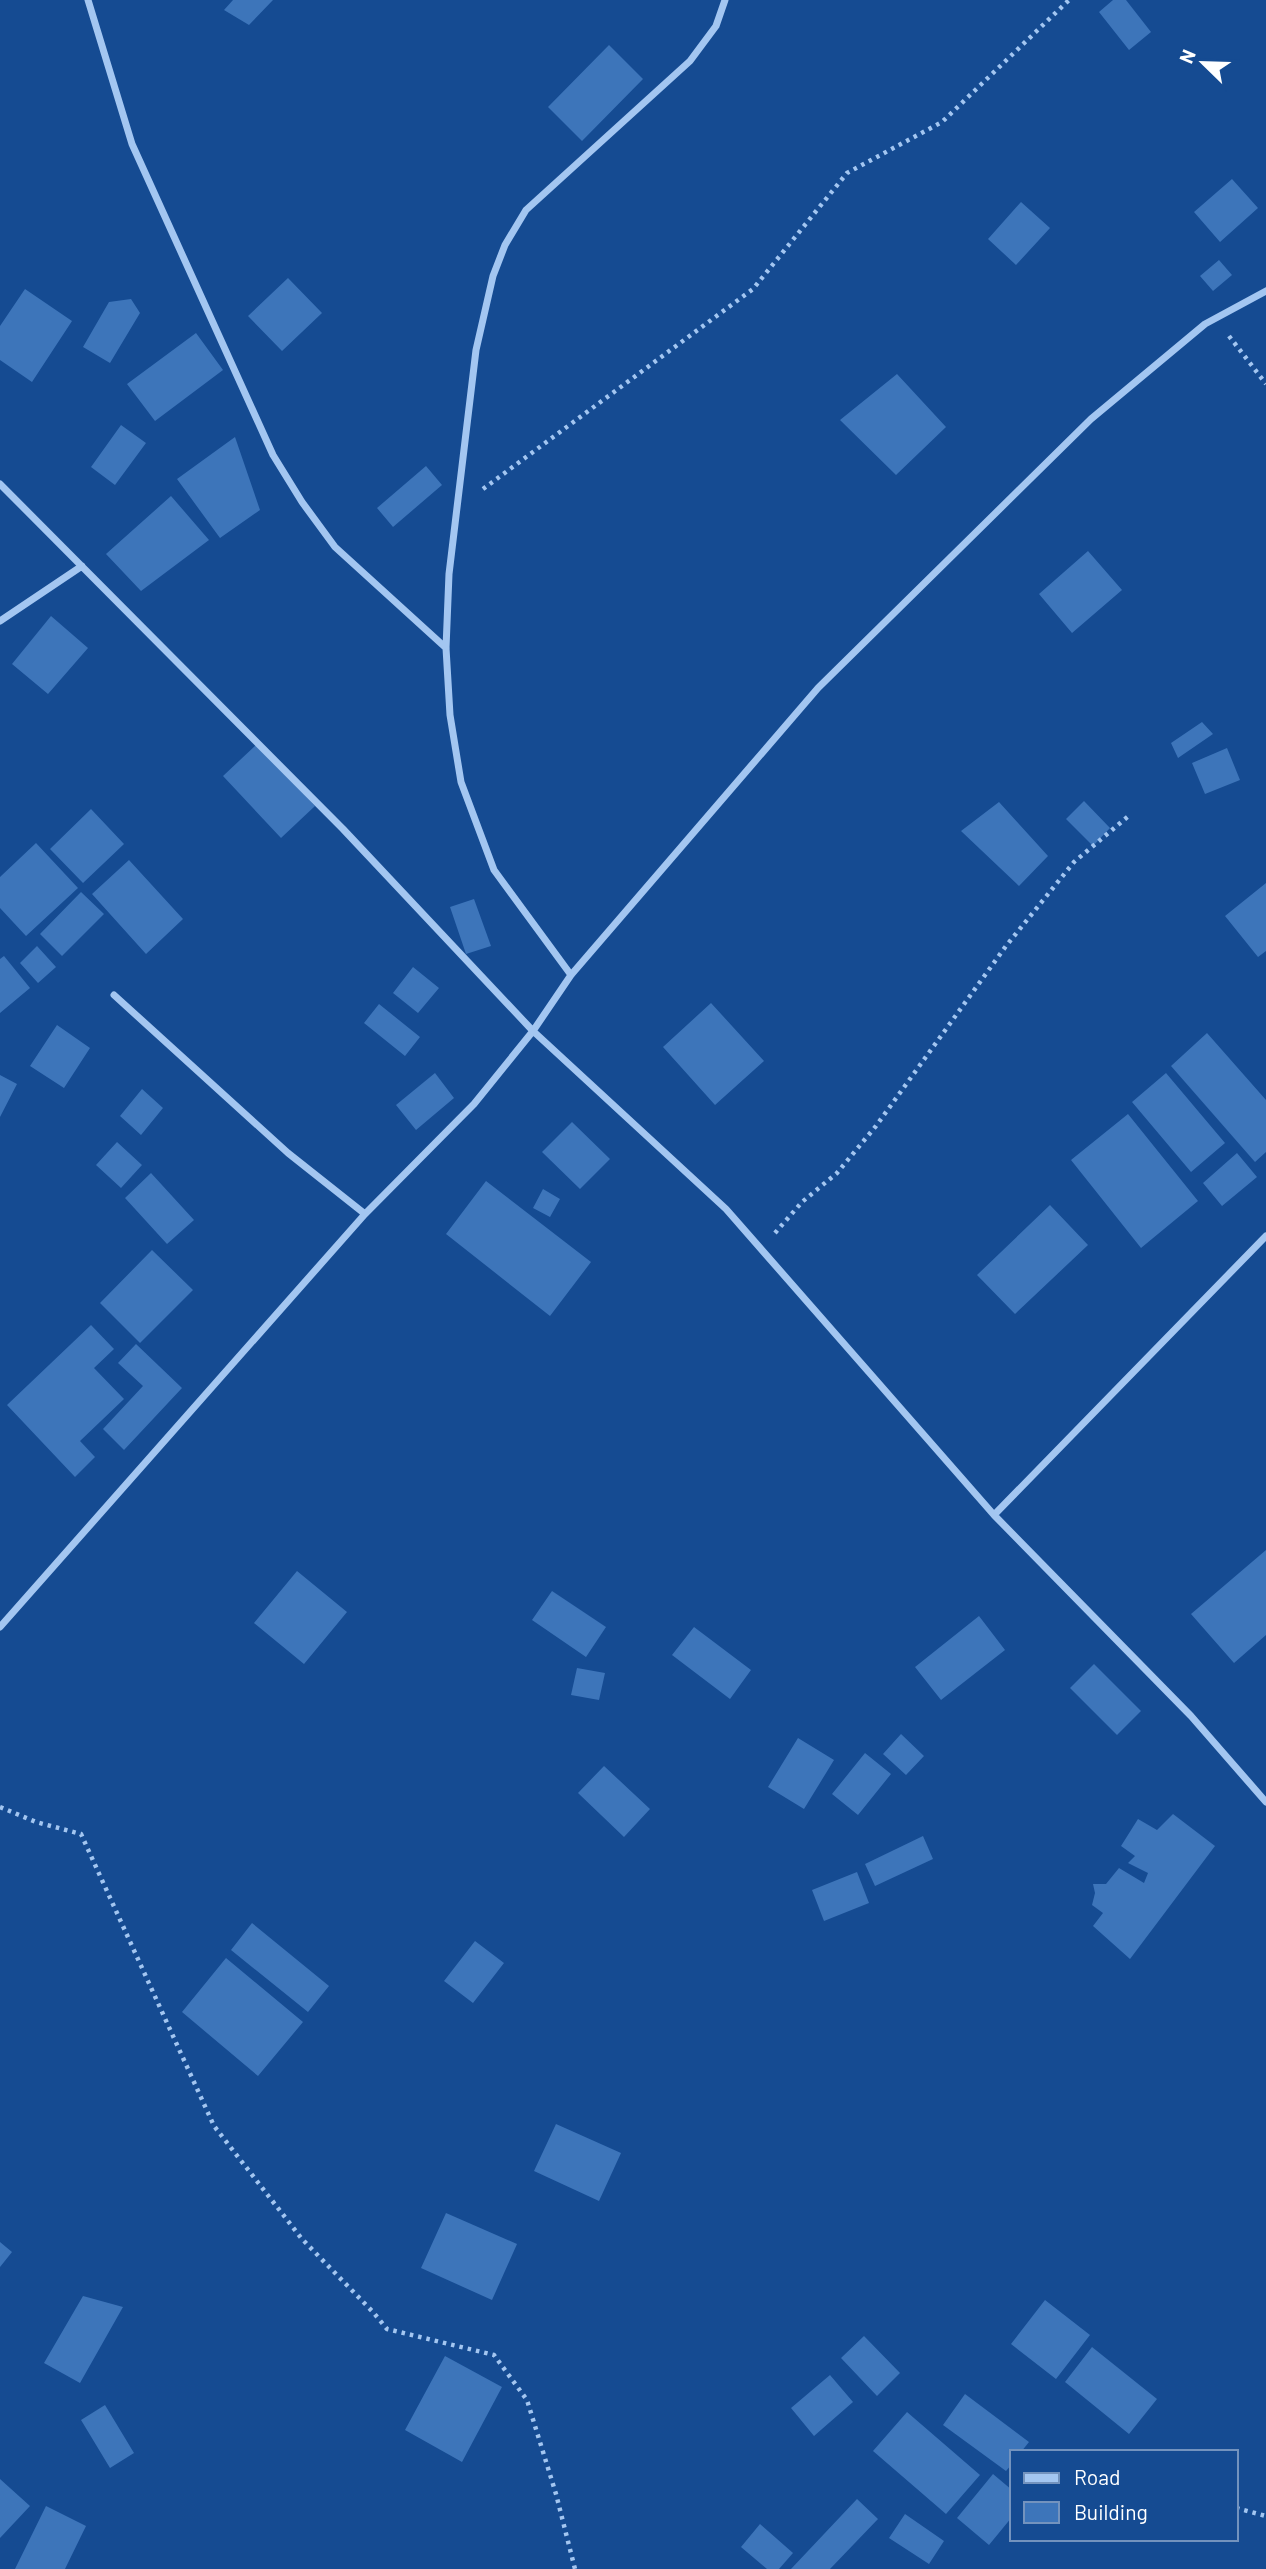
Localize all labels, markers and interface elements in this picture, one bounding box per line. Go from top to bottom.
north arrow [1168,28,1238,98]
text: N [1174,46,1200,66]
legend [1010,2450,1238,2541]
text: Road [1074,2464,1120,2489]
text: Building [1074,2499,1148,2524]

